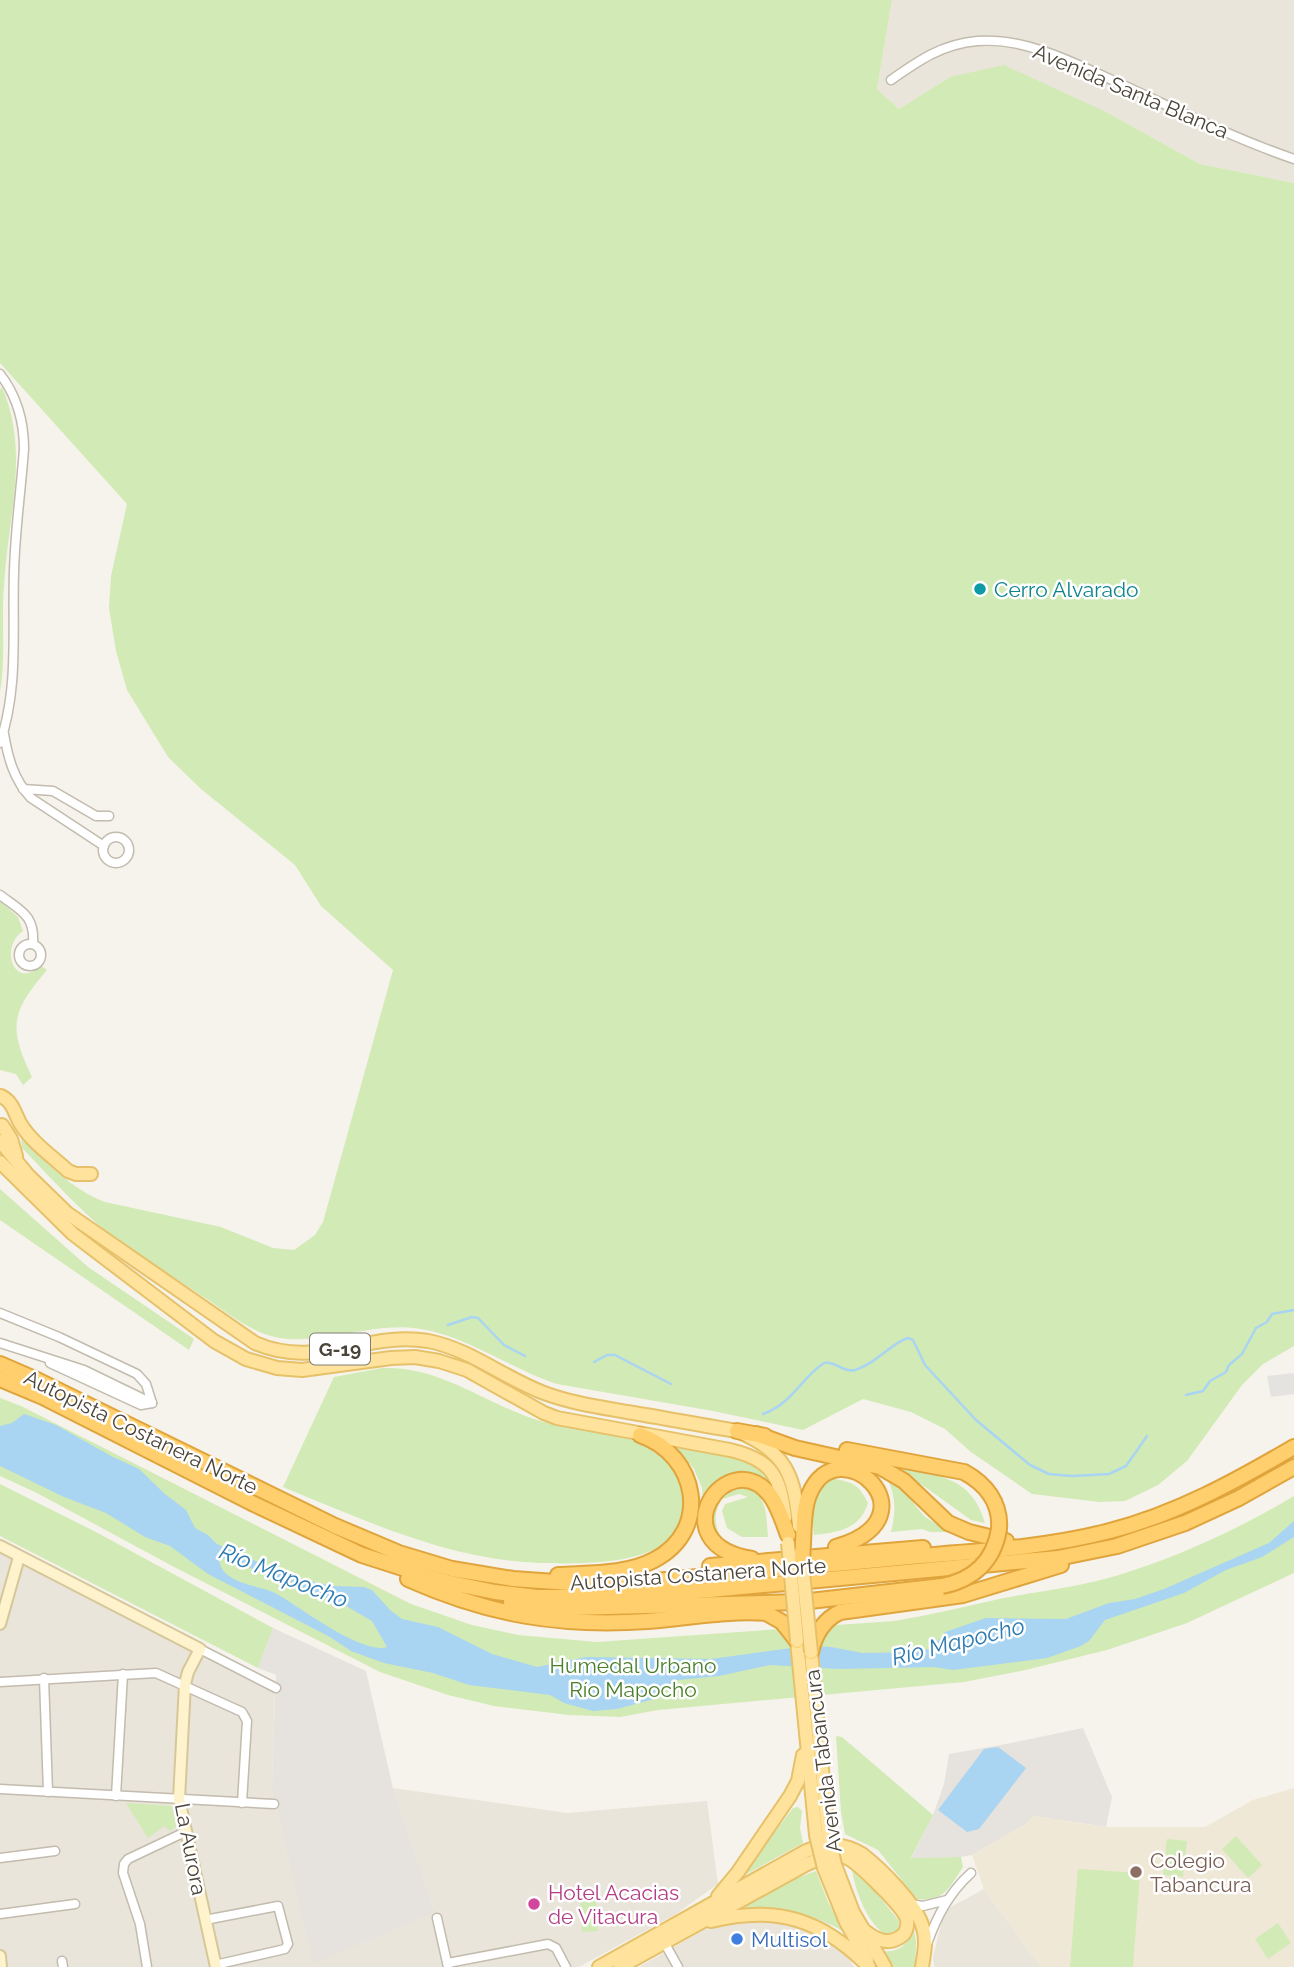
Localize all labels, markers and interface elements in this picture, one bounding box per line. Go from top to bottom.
street label: Avenida Santa Blanca [1030,38,1232,144]
place label: Cerro Alvarado [994,577,1139,602]
marker: Cerro Alvarado [972,581,988,597]
road number: G-19 [310,1334,370,1364]
street label: Autopista Costanera Norte [20,1365,262,1499]
water label: Río Mapocho [216,1537,352,1613]
street label: Autopista Costanera Norte [569,1553,827,1595]
water label: Río Mapocho [889,1611,1027,1671]
park label: Humedal Urbano Río Mapocho [550,1653,716,1702]
street label: Avenida Tabancura [799,1668,847,1854]
street label: La Aurora [170,1801,212,1897]
place label: Colegio Tabancura [1150,1848,1251,1897]
marker: Colegio Tabancura [1128,1864,1144,1880]
place label: Hotel Acacias de Vitacura [548,1880,679,1929]
marker: Hotel Acacias de Vitacura [526,1896,542,1912]
place label: Multisol [751,1927,828,1952]
marker: Multisol [729,1931,745,1947]

